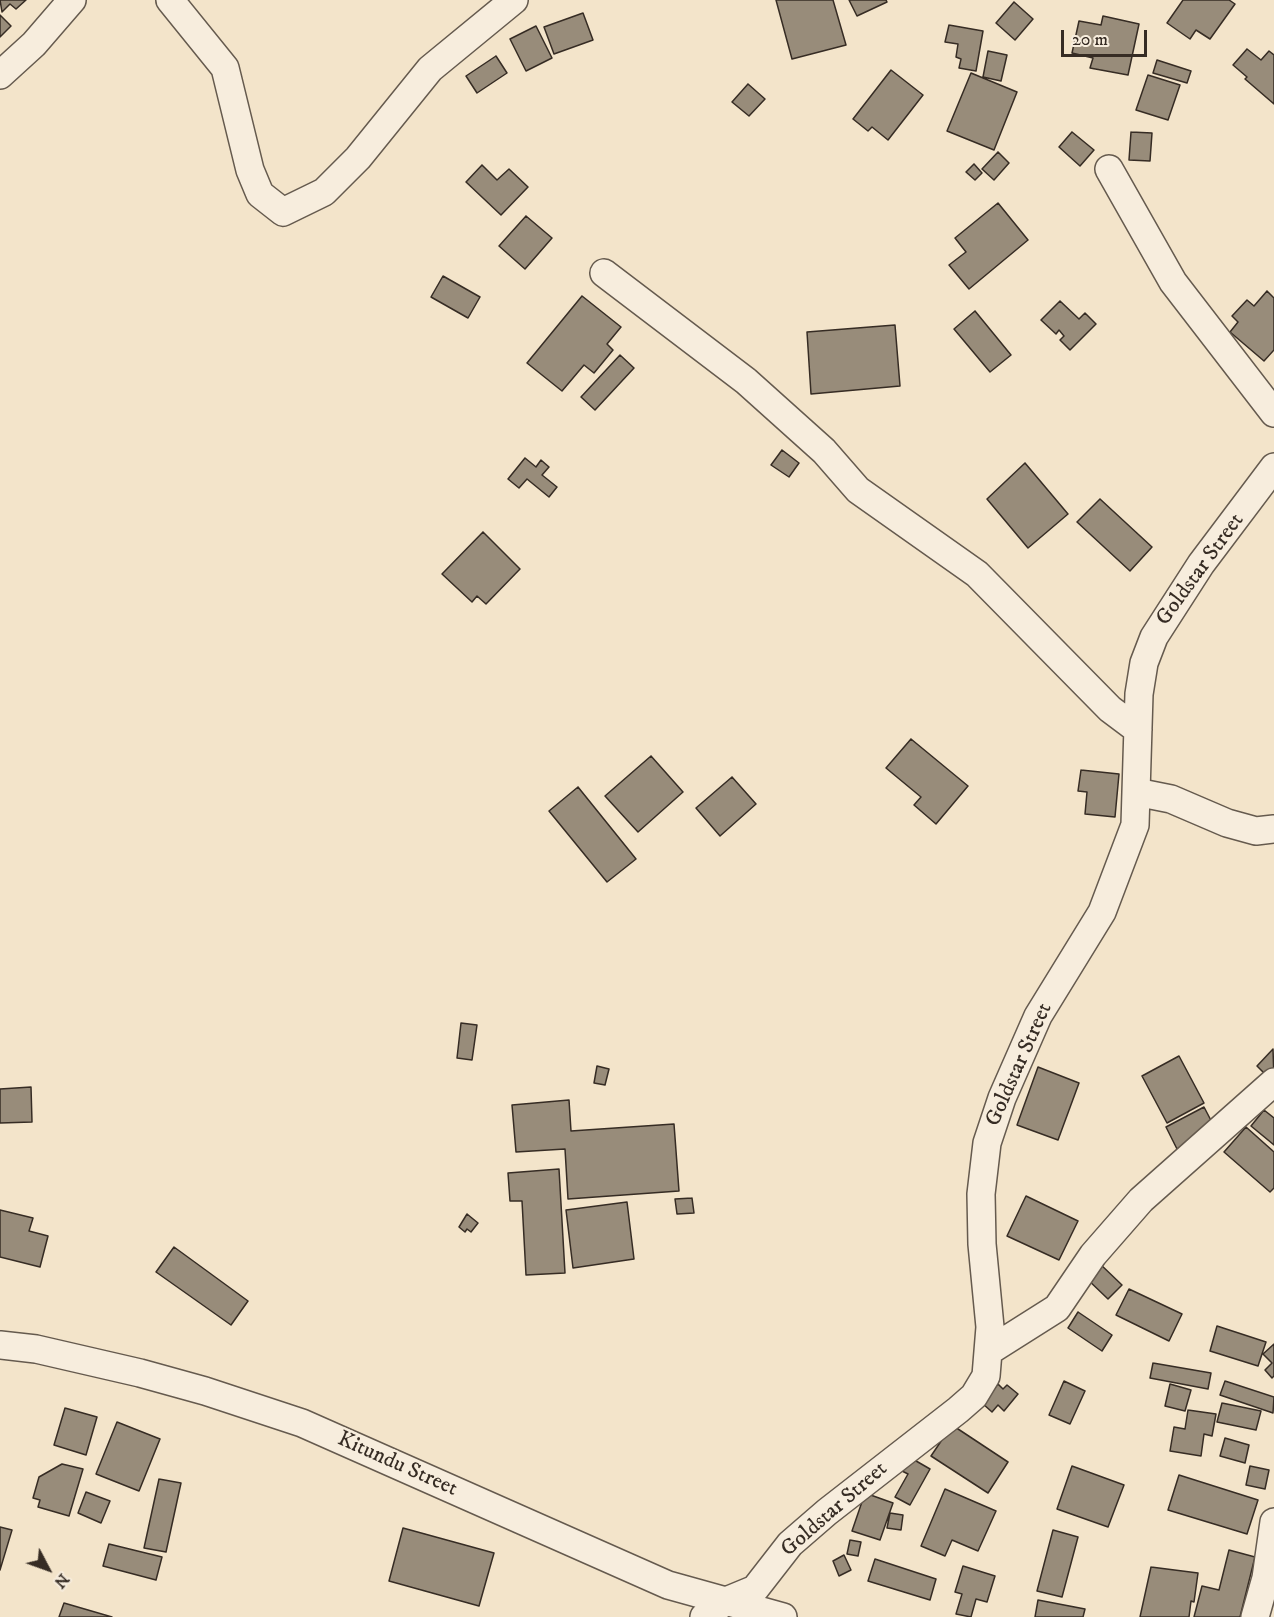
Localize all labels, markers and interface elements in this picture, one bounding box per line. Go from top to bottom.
scale bar [1064,18,1150,56]
text: 20 m [1072,29,1108,51]
street label: Goldstar Street [1151,509,1251,631]
street label: Goldstar Street [981,999,1059,1131]
street label: Kitundu Street [333,1427,461,1503]
street label: Goldstar Street [776,1457,894,1563]
north arrow [18,1539,78,1599]
text: N [50,1569,73,1592]

